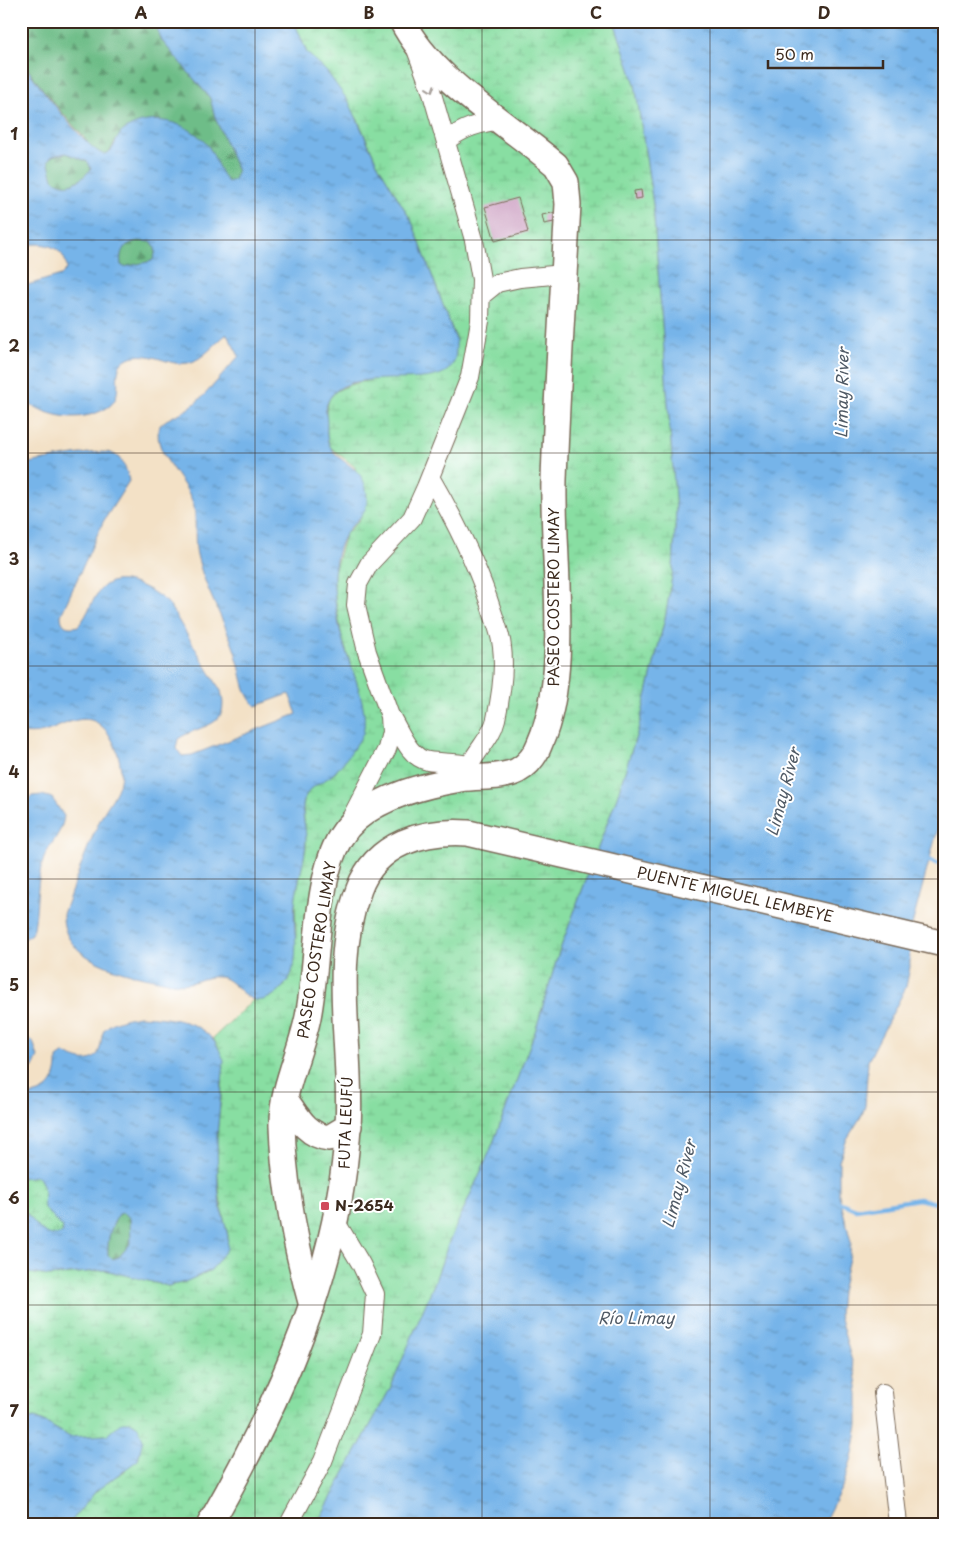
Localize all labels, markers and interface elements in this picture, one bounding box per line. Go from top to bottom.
text: A [135,0,148,24]
text: B [364,0,375,24]
text: C [590,0,602,24]
text: D [818,0,830,24]
scale bar [768,38,882,70]
text: 50 m [775,42,814,65]
one-way arrow [425,84,435,92]
text: 1 [10,121,18,145]
text: 2 [8,333,20,357]
water label: Limay River [828,345,854,438]
street label: PASEO COSTERO LIMAY [541,507,564,687]
text: 3 [9,546,19,570]
water label: Limay River [759,742,806,838]
text: 4 [9,759,20,783]
street label: PASEO COSTERO LIMAY [290,859,341,1040]
street label: PUENTE MIGUEL LEMBEYE [635,860,836,927]
text: 5 [9,972,19,996]
street label: FUTA LEUFÚ [331,1076,358,1170]
water label: Limay River [655,1134,702,1230]
text: 6 [8,1185,20,1209]
place label: N-2654 [335,1193,394,1216]
marker: N-2654 [319,1200,331,1212]
water label: Río Limay [598,1305,676,1329]
text: 7 [9,1398,19,1422]

